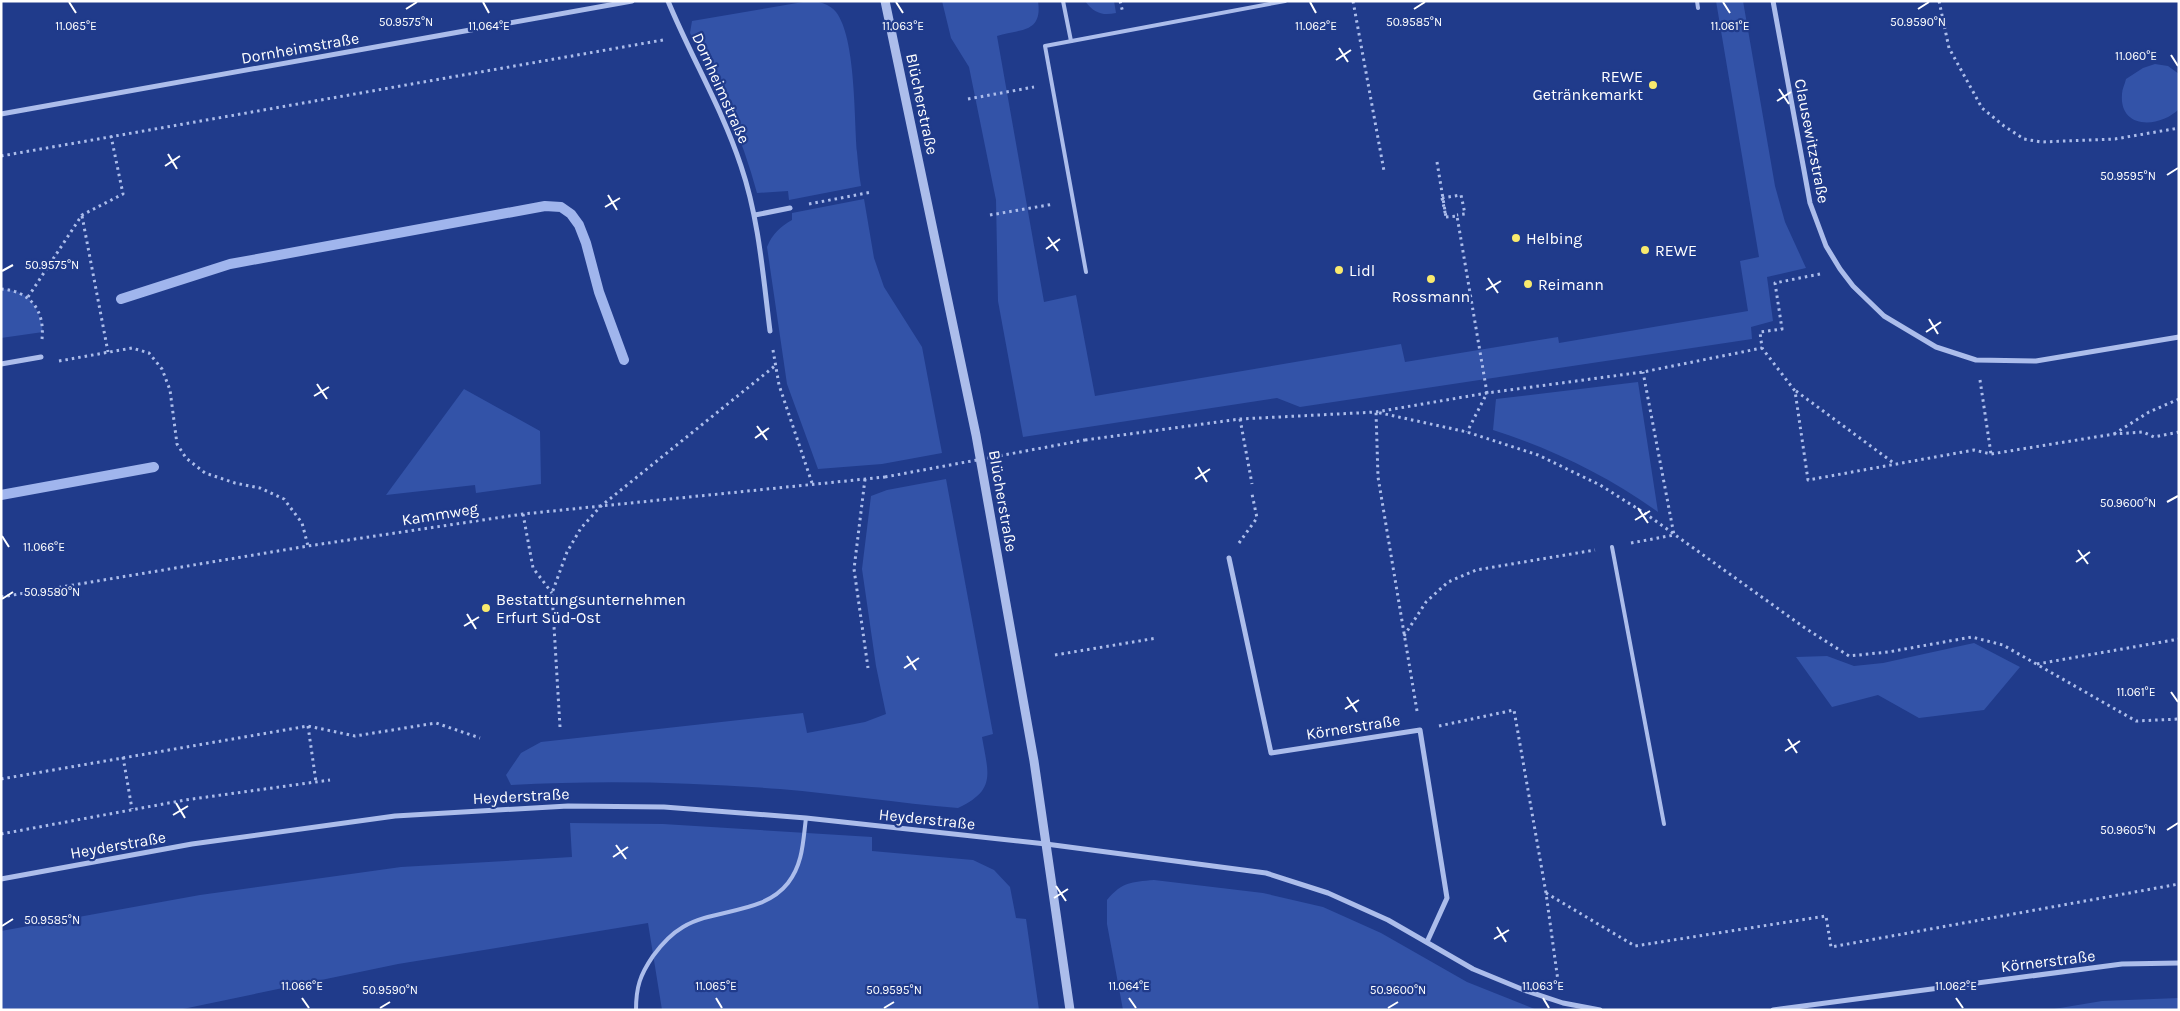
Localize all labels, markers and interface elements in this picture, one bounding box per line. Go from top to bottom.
text: 50.9575°N [379,15,433,29]
text: 50.9585°N [1386,15,1442,29]
text: 50.9590°N [1890,15,1946,29]
text: 11.065°E [55,19,97,33]
text: 11.064°E [468,19,510,33]
text: 11.063°E [882,19,924,33]
text: 11.062°E [1295,19,1337,33]
text: 11.061°E [1711,19,1749,33]
street label: Dornheimstraße [240,28,360,68]
street label: Dornheimstraße [688,30,754,146]
text: 11.060°E [2115,49,2157,63]
street label: Blücherstraße [902,52,942,156]
place label: REWE Getränkemarkt [1532,67,1643,104]
street label: Clausewitzstraße [1791,77,1833,205]
marker: REWE Getränkemarkt [1647,79,1659,91]
text: 50.9595°N [2100,169,2156,183]
place label: Helbing [1526,229,1582,248]
marker: Helbing [1510,232,1522,244]
place label: REWE [1655,241,1697,260]
marker: REWE [1639,244,1651,256]
text: 50.9575°N [25,258,79,272]
place label: Lidl [1349,261,1375,280]
marker: Lidl [1333,264,1345,276]
marker: Rossmann [1425,273,1437,285]
place label: Reimann [1538,275,1604,294]
marker: Reimann [1522,278,1534,290]
place label: Rossmann [1392,287,1470,306]
street label: Blücherstraße [985,449,1021,553]
text: 50.9600°N [2100,496,2156,510]
street label: Kammweg [400,499,480,529]
text: 11.066°E [23,540,65,554]
text: 50.9580°N [24,585,80,599]
place label: Bestattungsunternehmen Erfurt Süd-Ost [496,590,686,627]
marker: Bestattungsunternehmen Erfurt Süd-Ost [480,602,492,614]
text: 11.061°E [2117,685,2155,699]
street label: Körnerstraße [1305,710,1401,744]
street label: Heyderstraße [472,784,570,808]
street label: Heyderstraße [878,804,976,834]
text: 50.9605°N [2100,823,2156,837]
street label: Heyderstraße [69,827,167,863]
text: 50.9585°N [24,913,80,927]
street label: Körnerstraße [2000,946,2096,976]
text: 11.066°E [281,979,323,993]
text: 11.065°E [695,979,737,993]
text: 11.064°E [1108,979,1150,993]
text: 11.063°E [1522,979,1564,993]
text: 11.062°E [1935,979,1977,993]
text: 50.9590°N [362,983,418,997]
text: 50.9595°N [866,983,922,997]
text: 50.9600°N [1370,983,1426,997]

